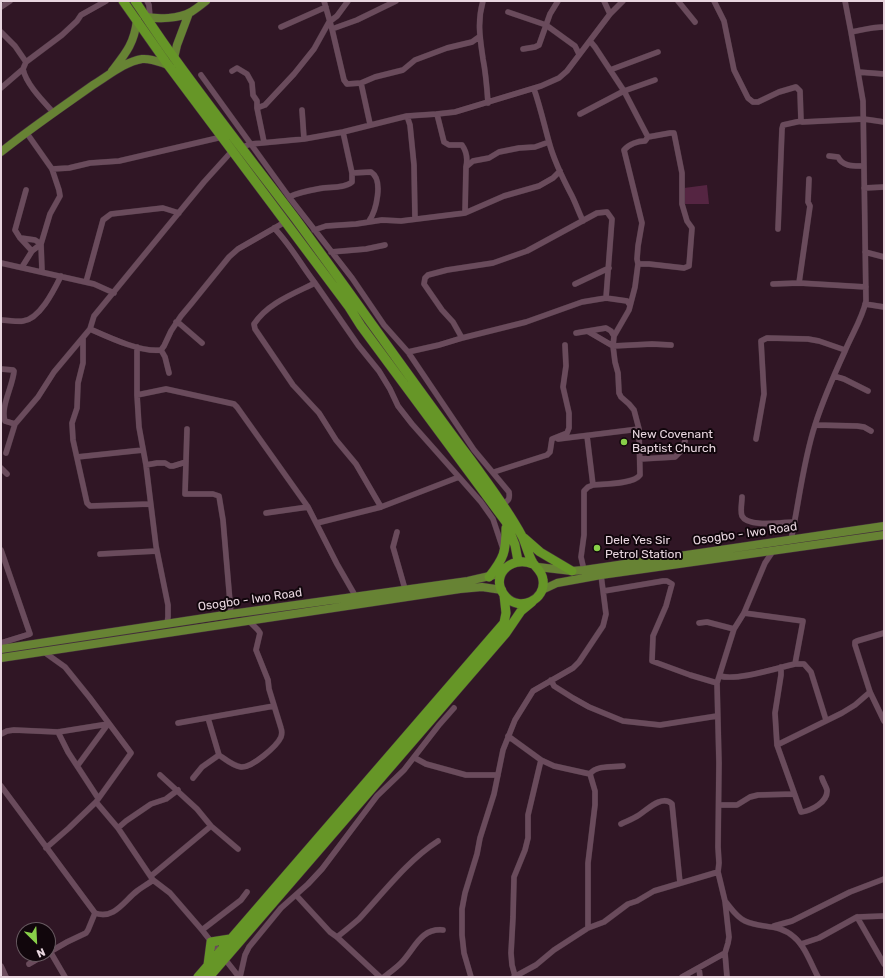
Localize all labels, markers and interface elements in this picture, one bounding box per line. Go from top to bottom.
place label: New Covenant Baptist Church [632,428,716,456]
marker: New Covenant Baptist Church [619,437,629,447]
street label: Osogbo - Iwo Road [692,520,798,548]
place label: Dele Yes Sir Petrol Station [605,534,682,562]
marker: Dele Yes Sir Petrol Station [592,543,602,553]
street label: Osogbo - Iwo Road [197,586,303,614]
north arrow [16,922,56,962]
text: N [34,945,47,960]

